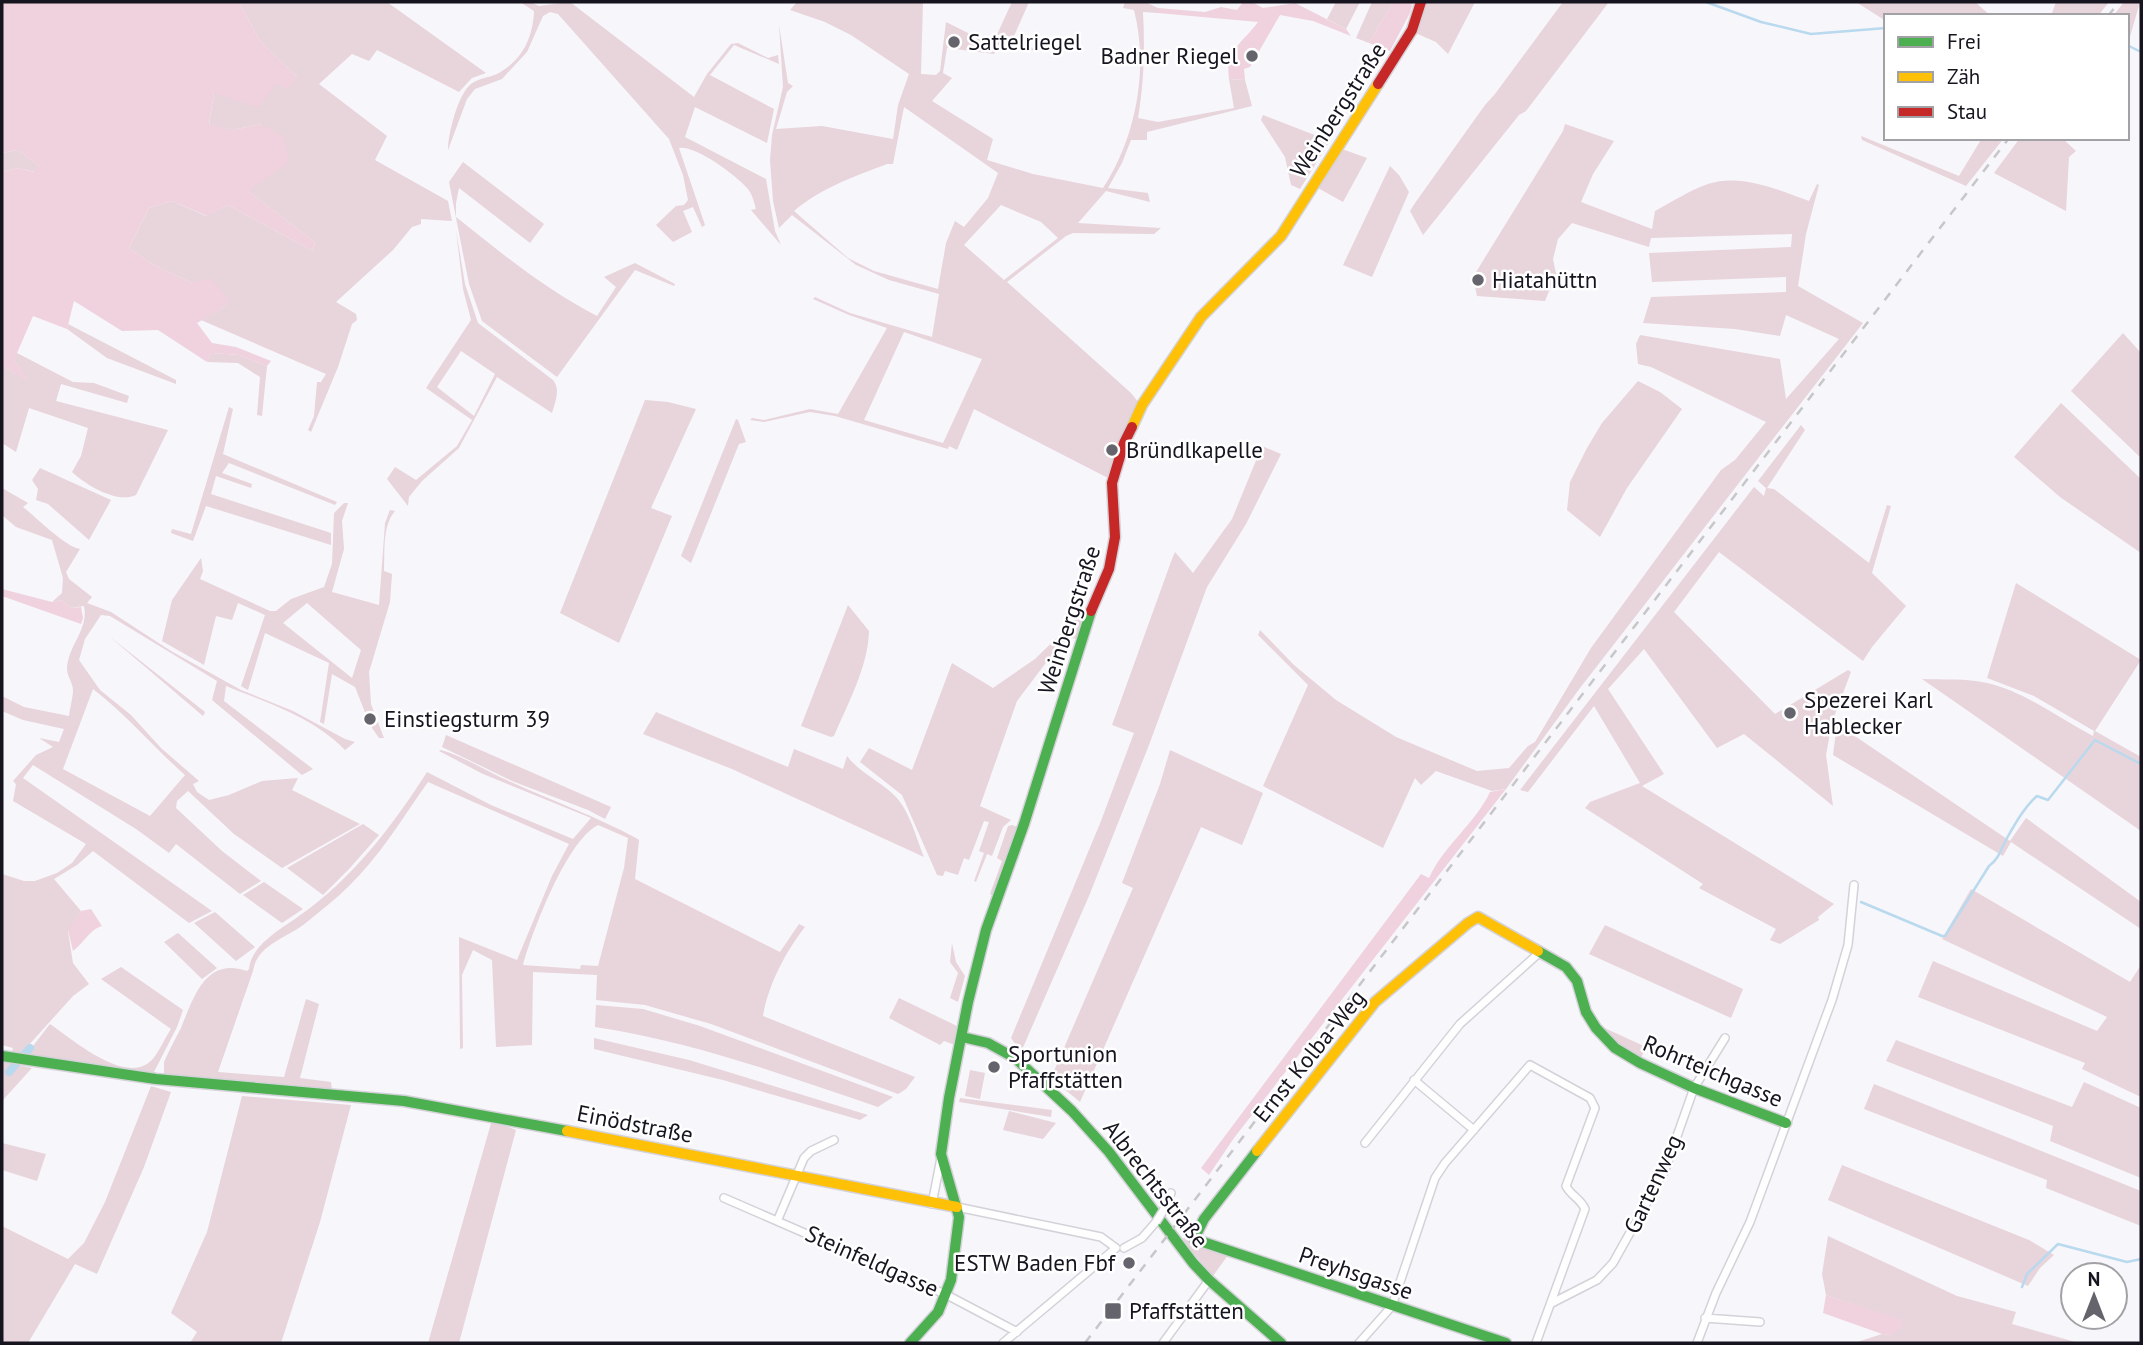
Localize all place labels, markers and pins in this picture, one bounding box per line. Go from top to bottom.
place label: Sattelriegel [968,27,1082,56]
marker: Sattelriegel [946,34,962,50]
place label: Badner Riegel [1101,41,1238,70]
marker: Badner Riegel [1244,48,1260,64]
place label: Hiatahüttn [1492,265,1597,294]
marker: Hiatahüttn [1470,272,1486,288]
place label: Bründlkapelle [1126,435,1263,464]
marker: Bründlkapelle [1104,442,1120,458]
place label: Spezerei Karl Hablecker [1804,685,1933,740]
place label: Einstiegsturm 39 [384,704,550,733]
marker: Spezerei Karl Hablecker [1782,705,1798,721]
marker: Einstiegsturm 39 [362,711,378,727]
place label: Sportunion Pfaffstätten [1008,1039,1123,1094]
marker: Sportunion Pfaffstätten [986,1059,1002,1075]
place label: ESTW Baden Fbf [954,1248,1117,1277]
marker: ESTW Baden Fbf [1121,1255,1137,1271]
place label: Pfaffstätten [1129,1296,1244,1325]
marker: Pfaffstätten [1103,1301,1123,1321]

